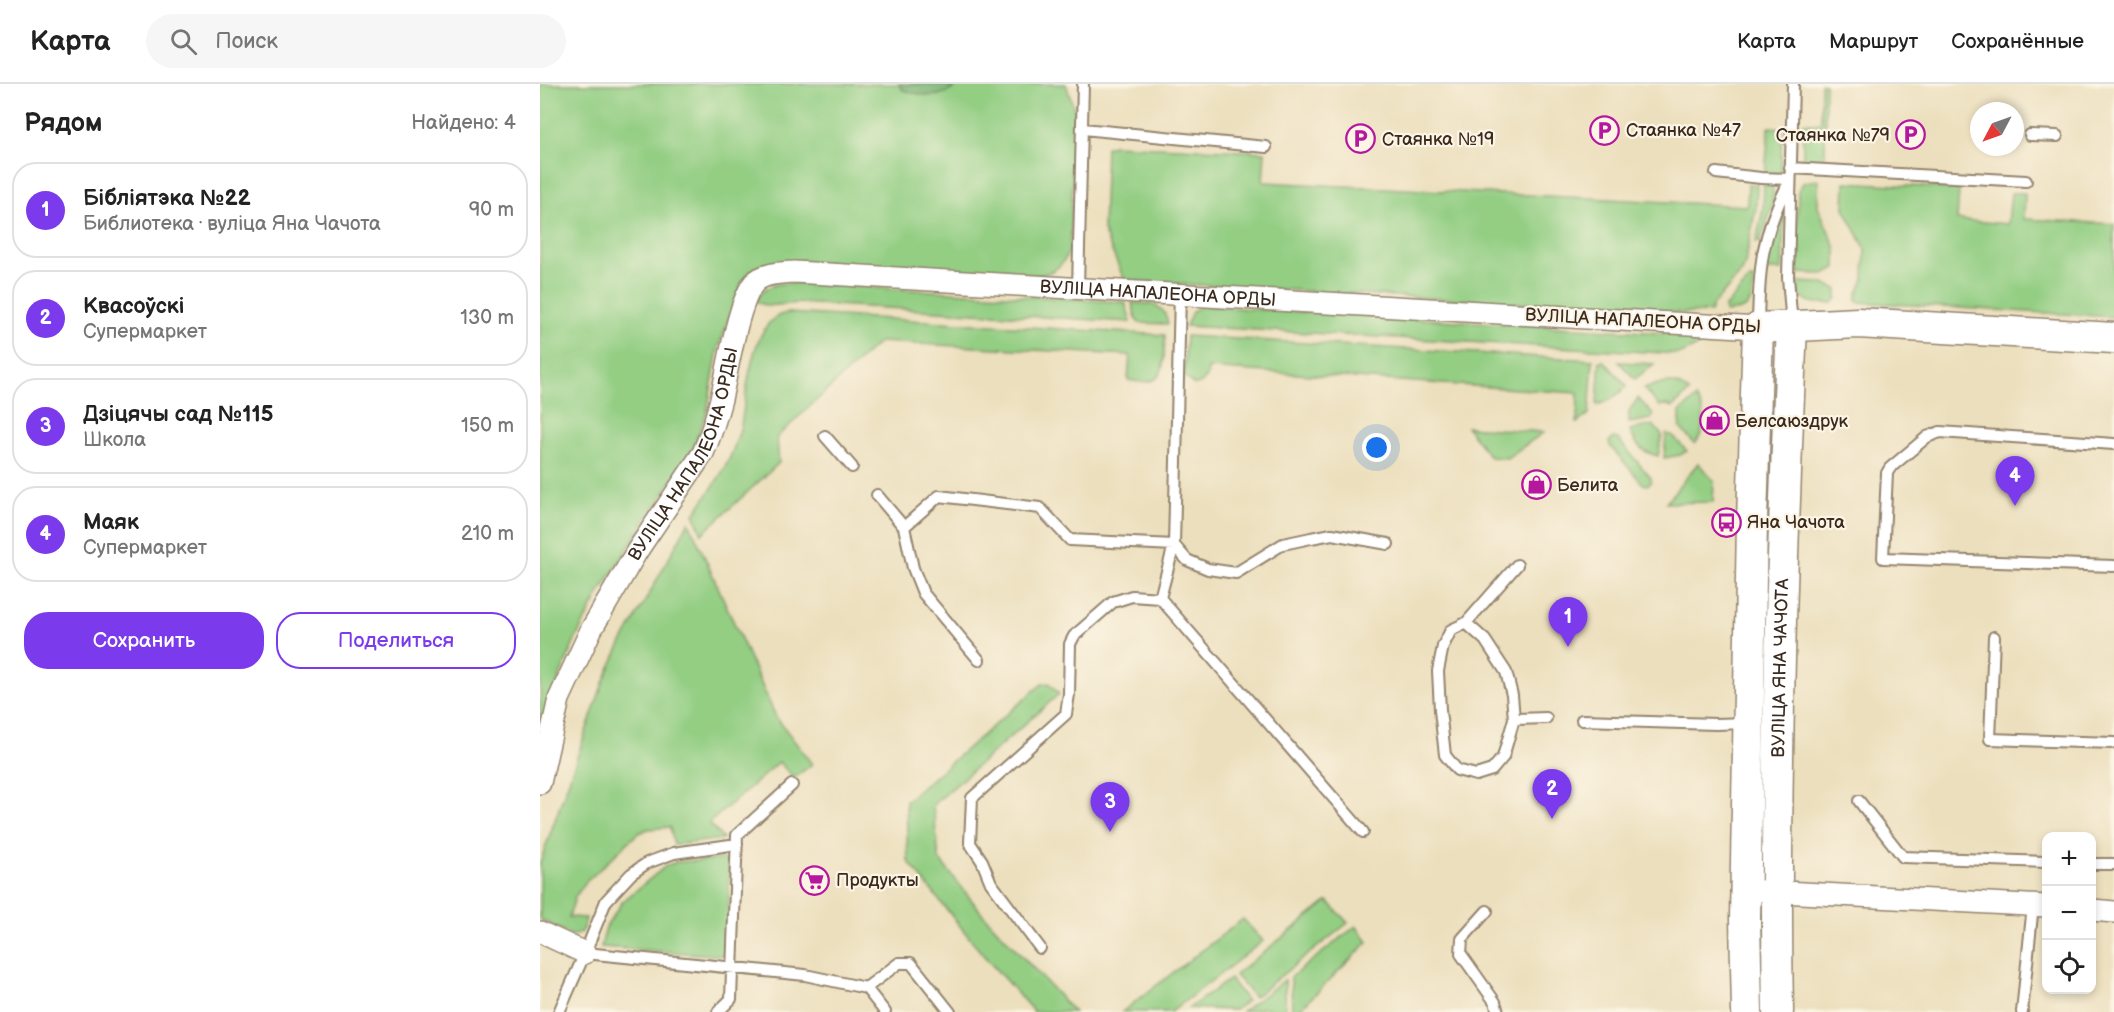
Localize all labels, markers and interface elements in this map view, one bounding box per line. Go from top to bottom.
search box [146,14,566,68]
text: Карта [30,25,110,58]
icon: search [167,25,200,58]
text: Поиск [215,28,278,55]
text: Карта [1737,29,1796,54]
text: Маршрут [1829,29,1918,54]
text: Сохранённые [1951,29,2084,54]
north arrow [1970,102,2024,156]
text: Рядом [24,108,102,139]
text: Найдено: 4 [411,111,516,135]
parking icon: Стаянка №47 [1589,114,1621,146]
parking icon: Стаянка №79 [1895,119,1927,151]
place label: Стаянка №47 [1626,120,1741,141]
parking icon: Стаянка №19 [1345,123,1377,155]
place label: Стаянка №79 [1776,125,1890,146]
place label: Стаянка №19 [1382,129,1494,150]
text: Бібліятэка №22 [83,185,251,212]
text: 1 [41,198,50,222]
text: 90 m [469,198,514,222]
text: Библиотека · вуліца Яна Чачота [83,212,381,236]
street label: ВУЛІЦА НАПАЛЕОНА ОРДЫ [1039,276,1277,310]
text: Квасоўскі [83,293,184,320]
street label: ВУЛІЦА НАПАЛЕОНА ОРДЫ [1524,304,1762,338]
text: 2 [40,306,51,330]
text: 130 m [460,306,514,330]
text: Супермаркет [83,320,207,344]
street label: ВУЛІЦА НАПАЛЕОНА ОРДЫ [623,345,742,564]
text: Дзіцячы сад №115 [83,401,274,428]
shop icon: Белсаюздрук [1698,405,1730,437]
place label: Белсаюздрук [1735,411,1848,432]
text: 3 [40,414,51,438]
text: 150 m [461,414,514,438]
text: Школа [83,428,146,452]
your location [1362,433,1391,462]
pin: 4 [1996,456,2034,506]
shop icon: Белита [1520,469,1552,501]
place label: Белита [1557,475,1619,496]
bus stop icon: Яна Чачота [1710,506,1742,538]
text: Маяк [83,509,139,536]
place label: Яна Чачота [1747,512,1845,533]
text: 4 [40,522,51,546]
text: 210 m [461,522,514,546]
text: Супермаркет [83,536,207,560]
street label: ВУЛІЦА ЯНА ЧАЧОТА [1767,578,1793,758]
pin: 1 [1548,598,1588,647]
button: Сохранить [24,612,264,669]
button: Поделиться [276,612,516,669]
pin: 2 [1532,770,1572,819]
pin: 3 [1090,782,1130,832]
map controls [2042,832,2096,994]
button: + [2042,832,2096,886]
supermarket icon: Продукты [799,864,831,896]
place label: Продукты [836,870,919,891]
button: − [2042,886,2096,940]
button: locate [2042,940,2096,994]

